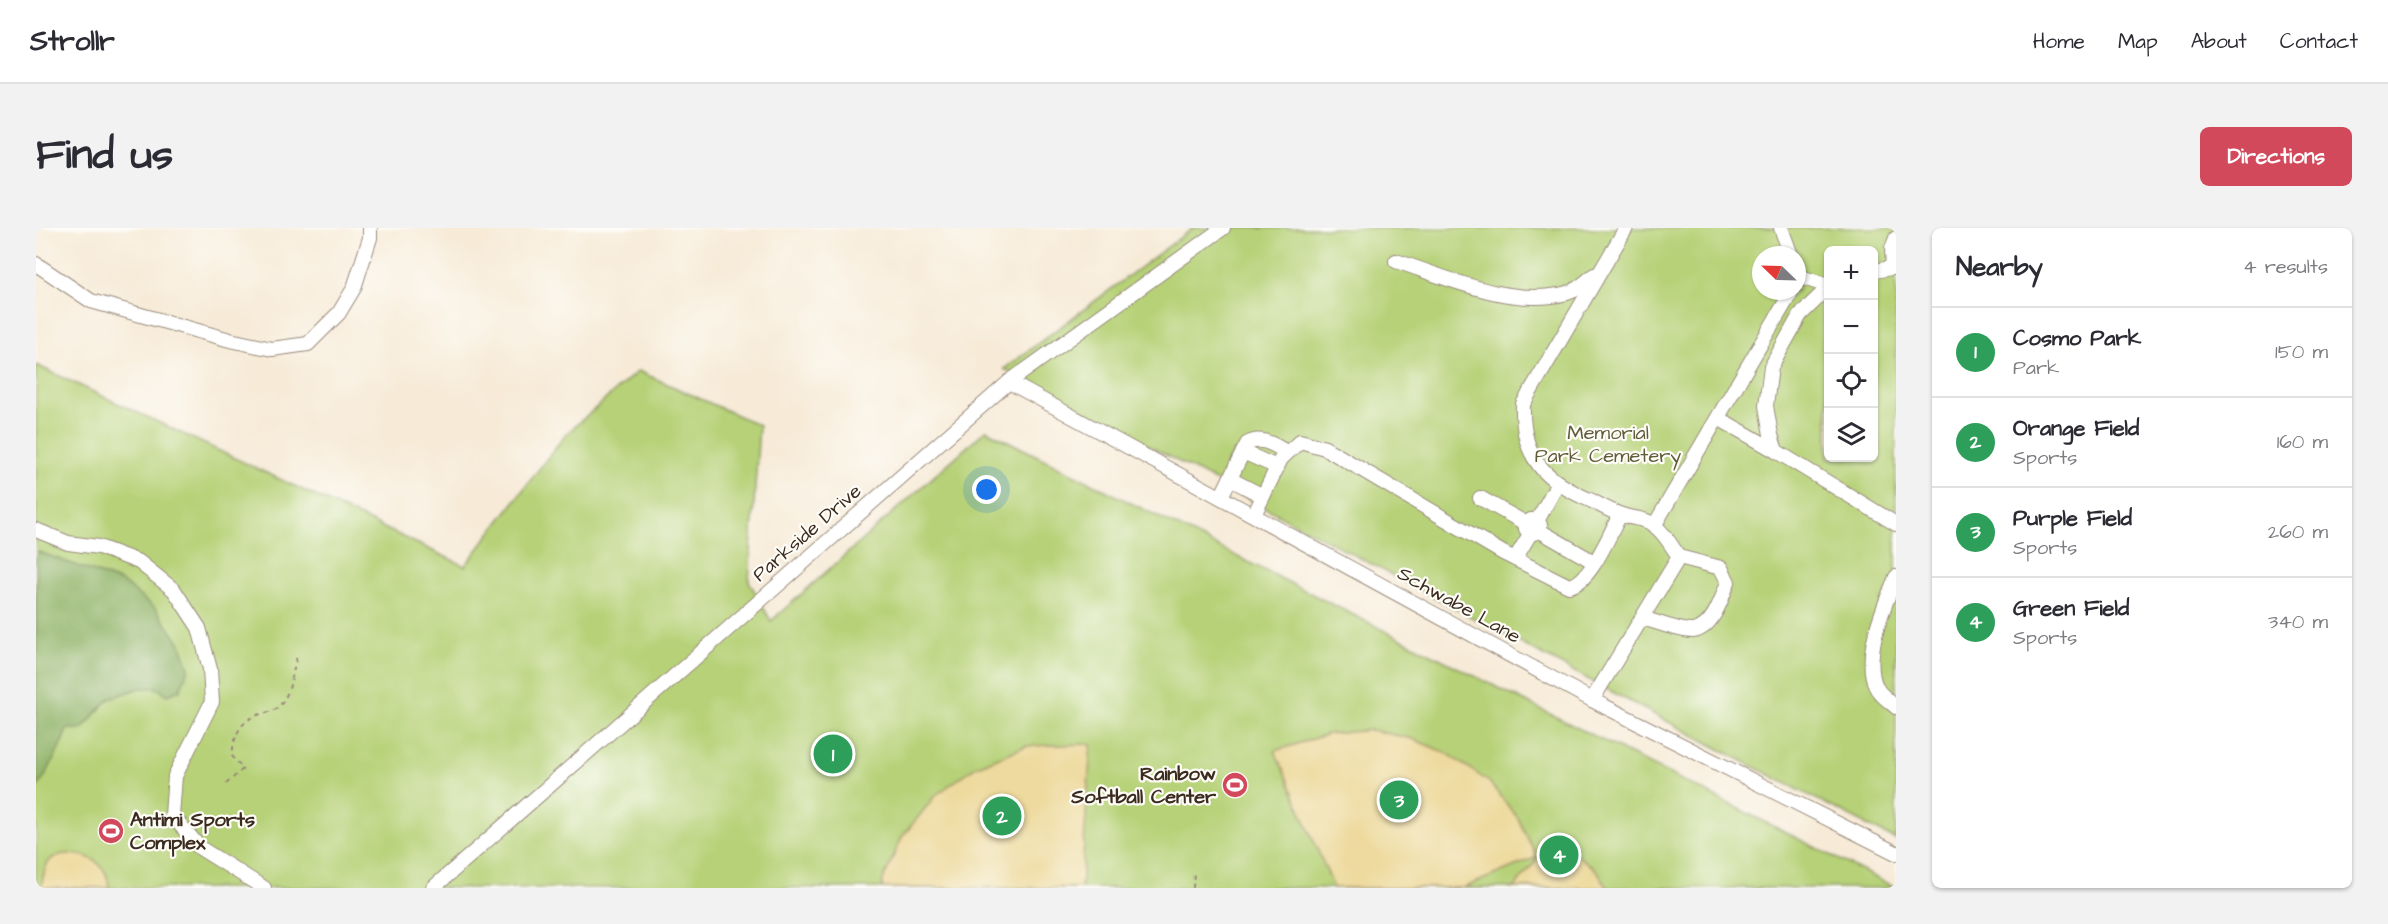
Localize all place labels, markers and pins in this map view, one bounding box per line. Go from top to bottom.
pin: 1 [814,732,852,776]
place label: Rainbow Softball Center [1070,760,1217,811]
sports icon: Rainbow Softball Center [1220,770,1250,800]
pin: 3 [1380,778,1418,822]
pin: 2 [982,794,1022,838]
place label: Antimi Sports Complex [130,806,255,857]
sports icon: Antimi Sports Complex [96,816,126,846]
pin: 4 [1540,832,1579,878]

